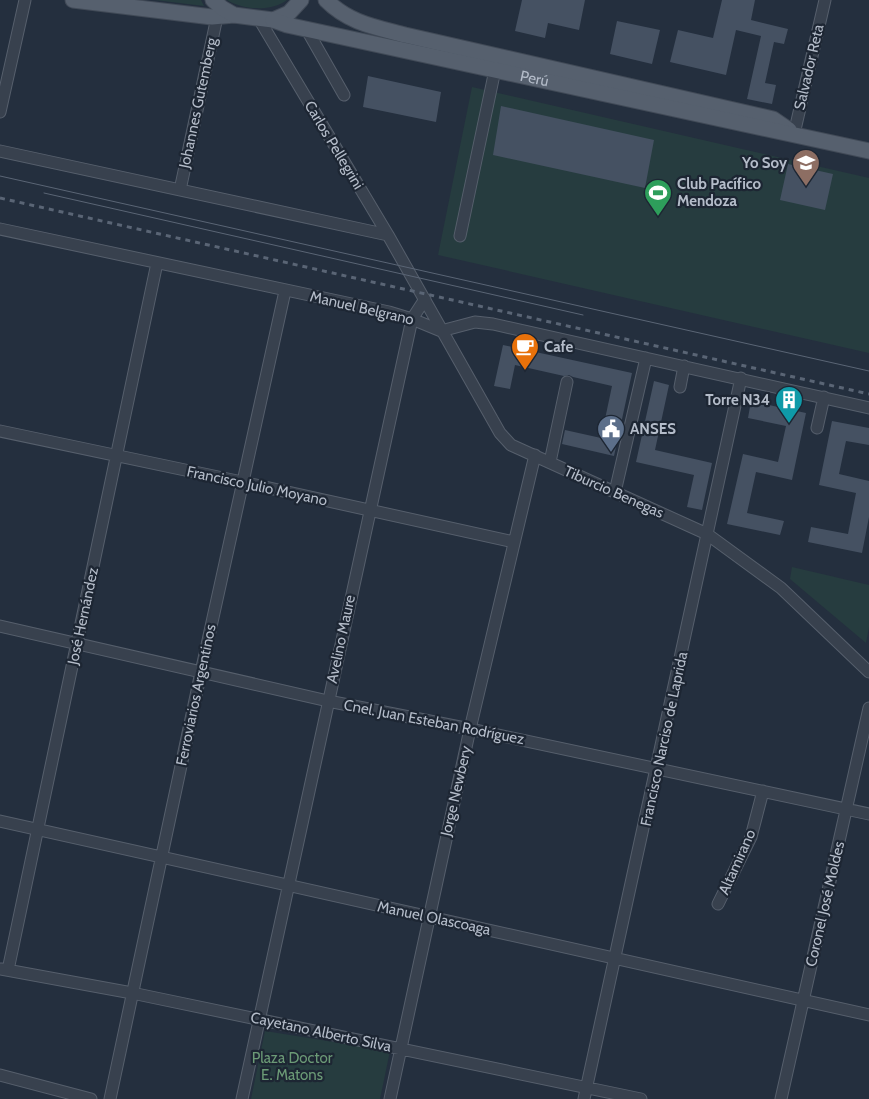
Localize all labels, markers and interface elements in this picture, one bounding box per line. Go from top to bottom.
street label: Salvador Reta [790,22,828,112]
street label: Johannes Gutemberg [175,36,221,171]
street label: Perú [518,67,550,90]
street label: Carlos Pellegrini [300,97,368,193]
school or university icon: Yo Soy [791,148,821,187]
place label: Yo Soy [741,154,788,172]
place label: Club Pacífico Mendoza [677,175,762,210]
sports icon: Club Pacífico Mendoza [643,178,673,217]
street label: Manuel Belgrano [308,287,416,329]
cafe icon: Cafe [510,332,540,371]
place label: Cafe [544,338,574,356]
building icon: Torre N34 [774,385,804,424]
place label: Torre N34 [705,391,770,409]
public building icon: ANSES [596,414,626,453]
place label: ANSES [630,420,676,438]
street label: Francisco Julio Moyano [185,462,329,510]
street label: Tiburcio Benegas [561,462,667,522]
street label: José Hernández [64,566,102,667]
street label: Avelino Maure [323,593,359,685]
street label: Ferroviarios Argentinos [172,623,220,767]
street label: Francisco Narciso de Laprida [637,649,691,828]
street label: Cnel. Juan Esteban Rodríguez [342,696,526,748]
street label: Jorge Newbery [437,744,475,839]
street label: Altamirano [715,827,759,897]
street label: Coronel José Moldes [802,840,848,968]
street label: Manuel Olascoaga [376,897,493,939]
street label: Cayetano Alberto Silva [249,1008,394,1056]
park label: Plaza Doctor E. Matons [252,1049,333,1084]

